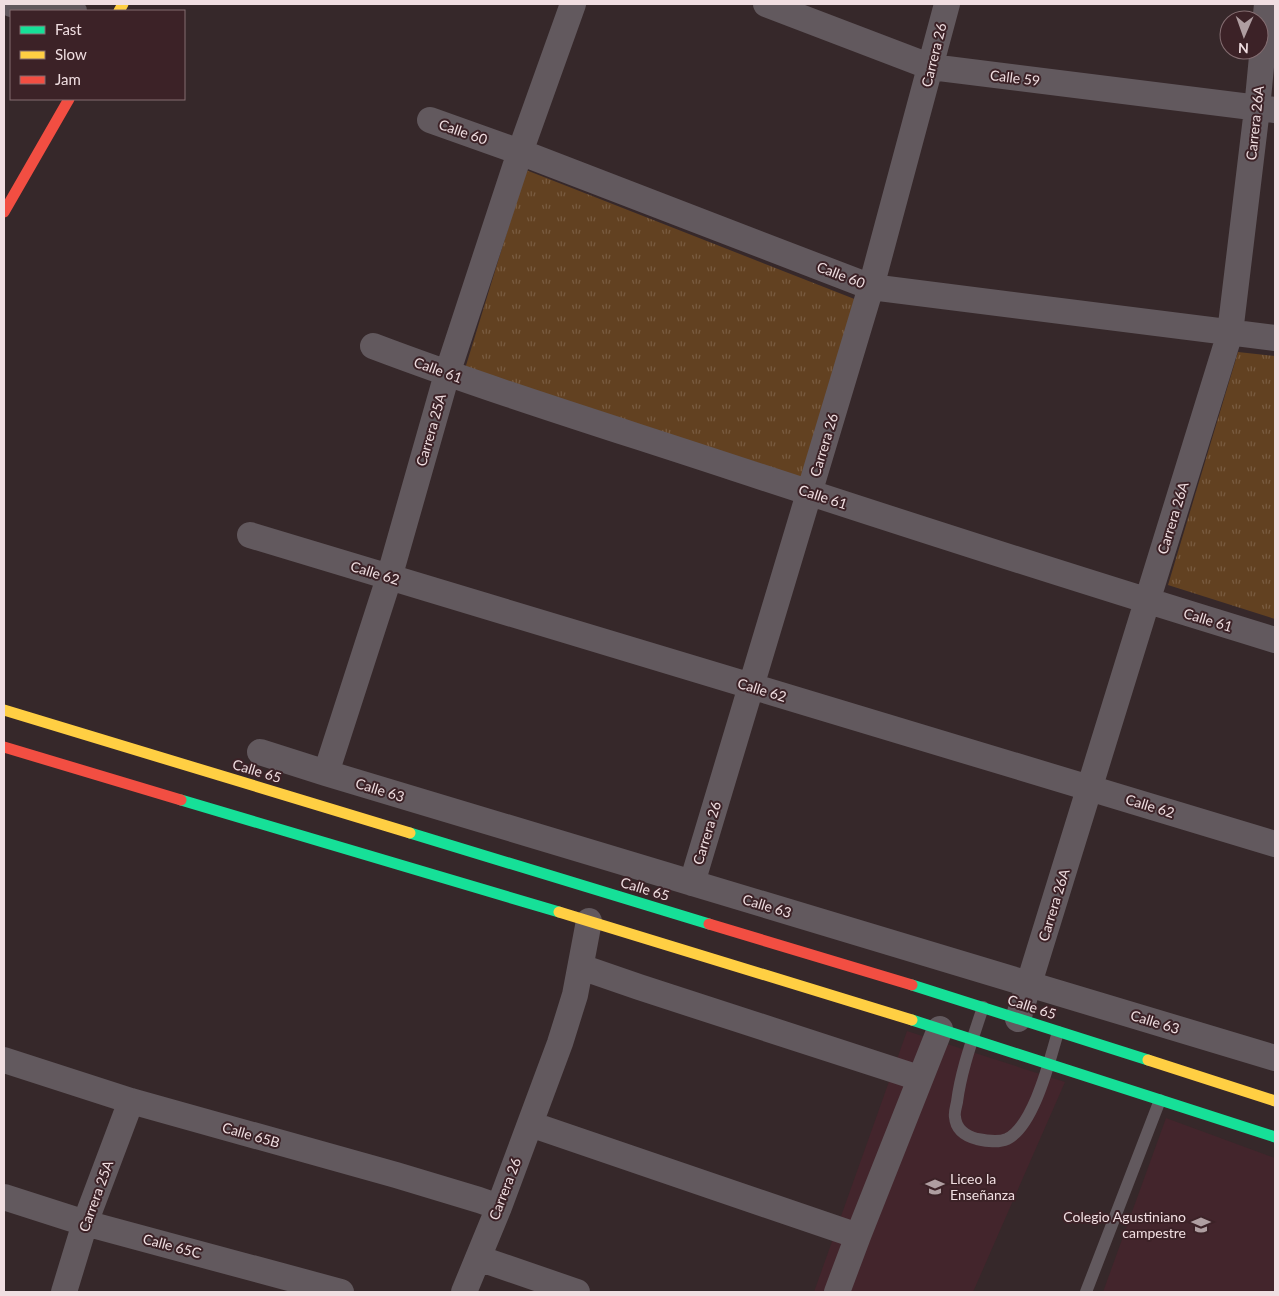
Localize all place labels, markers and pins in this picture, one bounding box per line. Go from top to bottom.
place label: Liceo la Enseñanza [950,1170,1015,1203]
school or university icon: Liceo la Enseñanza [924,1176,946,1198]
place label: Colegio Agustiniano campestre [1063,1208,1186,1241]
school or university icon: Colegio Agustiniano campestre [1190,1214,1212,1236]

